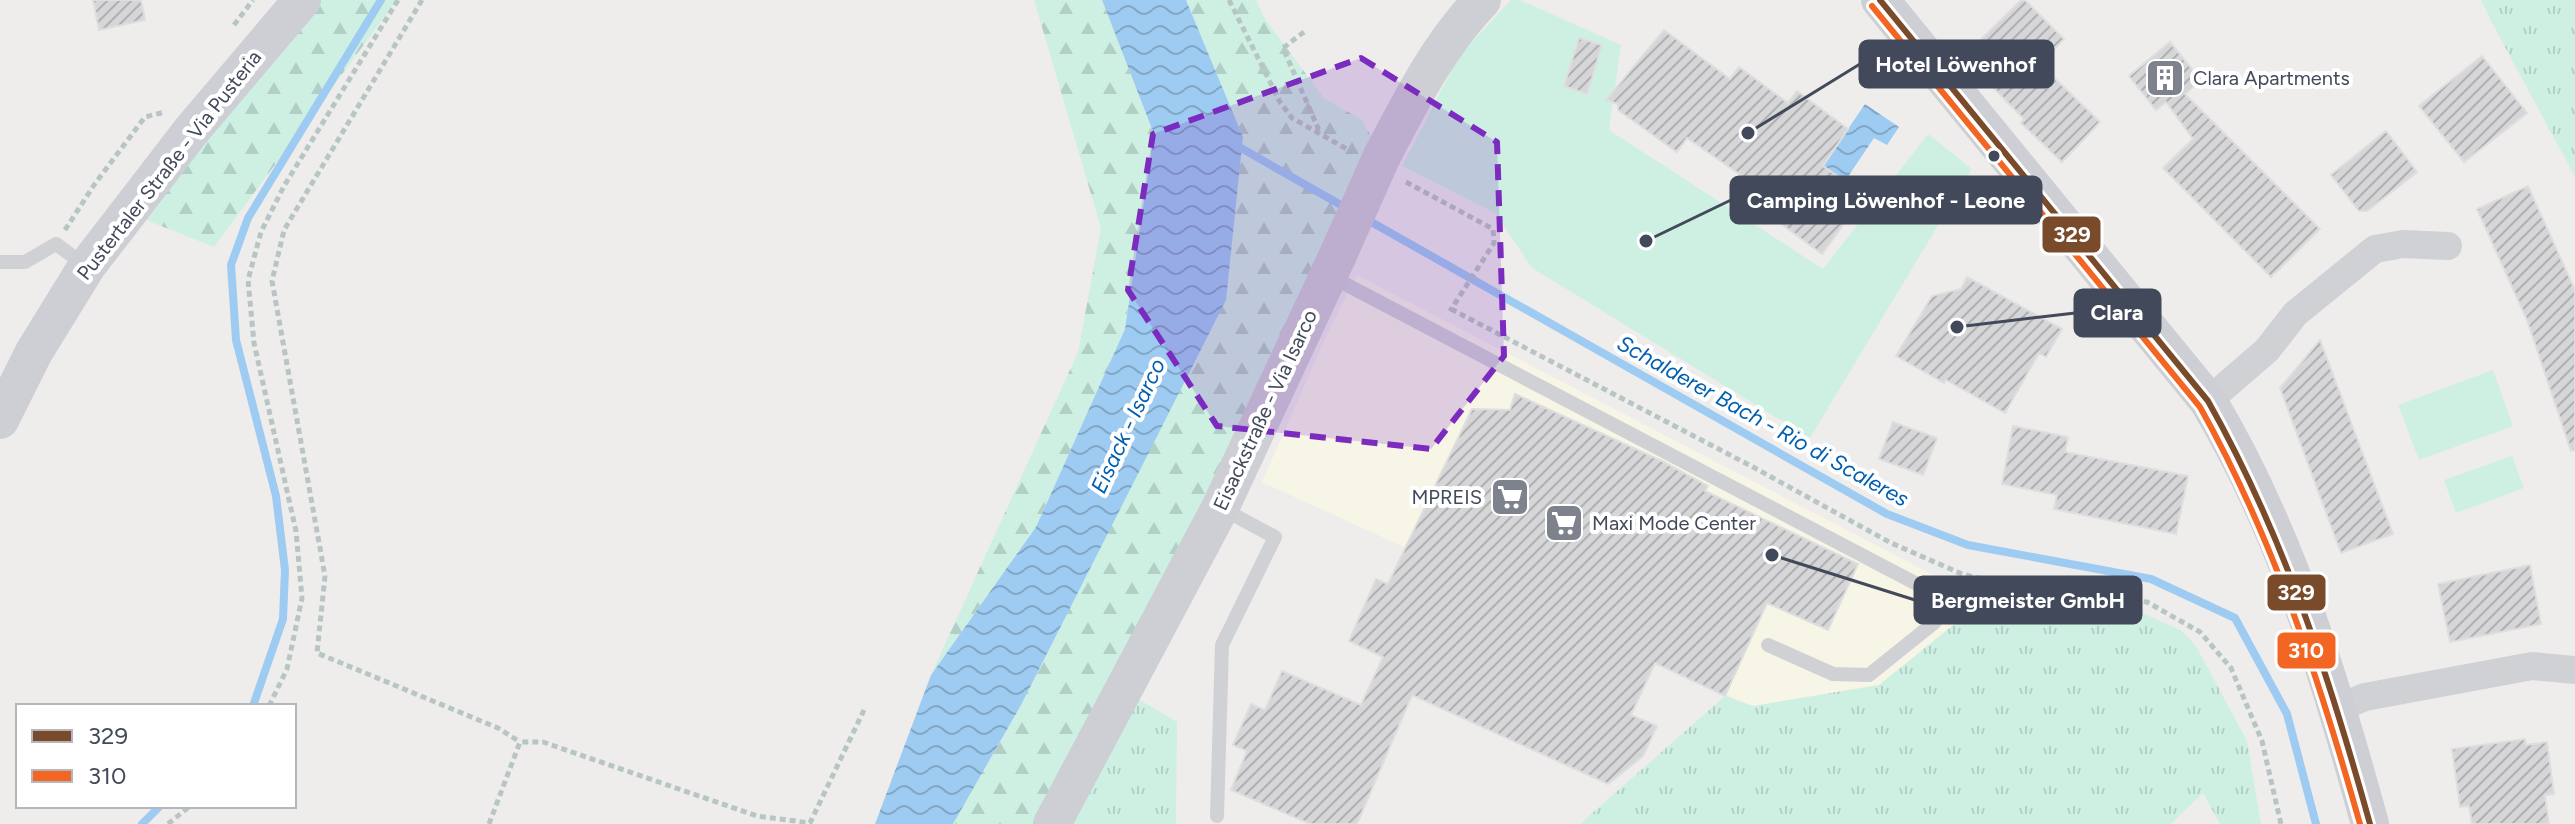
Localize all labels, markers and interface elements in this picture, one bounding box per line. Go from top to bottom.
callout: Hotel Löwenhof [1860,41,2053,87]
street label: Pustertaler Straße - Via Pusteria [72,45,266,285]
text: Hotel Löwenhof [1875,51,2037,78]
building icon: Clara Apartments [2144,57,2186,99]
place label: Clara Apartments [2193,66,2350,90]
unlabelled marker [1986,148,2002,164]
callout: Camping Löwenhof - Leone [1731,177,2041,223]
text: Camping Löwenhof - Leone [1747,187,2025,214]
line badge: 329 [2041,215,2102,254]
text: 329 [2053,221,2091,248]
callout: Clara [2075,290,2160,336]
text: Clara [2090,299,2144,326]
street label: Eisackstraße - Via Isarco [1208,306,1322,514]
water label: Schalderer Bach - Rio di Scaleres [1612,329,1914,513]
water label: Eisack - Isarco [1085,354,1171,498]
supermarket icon: MPREIS [1489,476,1531,518]
place label: MPREIS [1411,485,1482,509]
supermarket icon: Maxi Mode Center [1543,502,1585,544]
place label: Maxi Mode Center [1592,511,1756,535]
line badge: 329 [2266,573,2327,612]
callout: Bergmeister GmbH [1915,577,2141,623]
text: 329 [2277,579,2315,606]
text: Bergmeister GmbH [1931,587,2125,614]
line badge: 310 [2276,631,2337,670]
text: 310 [2288,637,2324,664]
legend [16,704,296,808]
text: 329 [88,721,128,750]
text: 310 [88,761,126,790]

